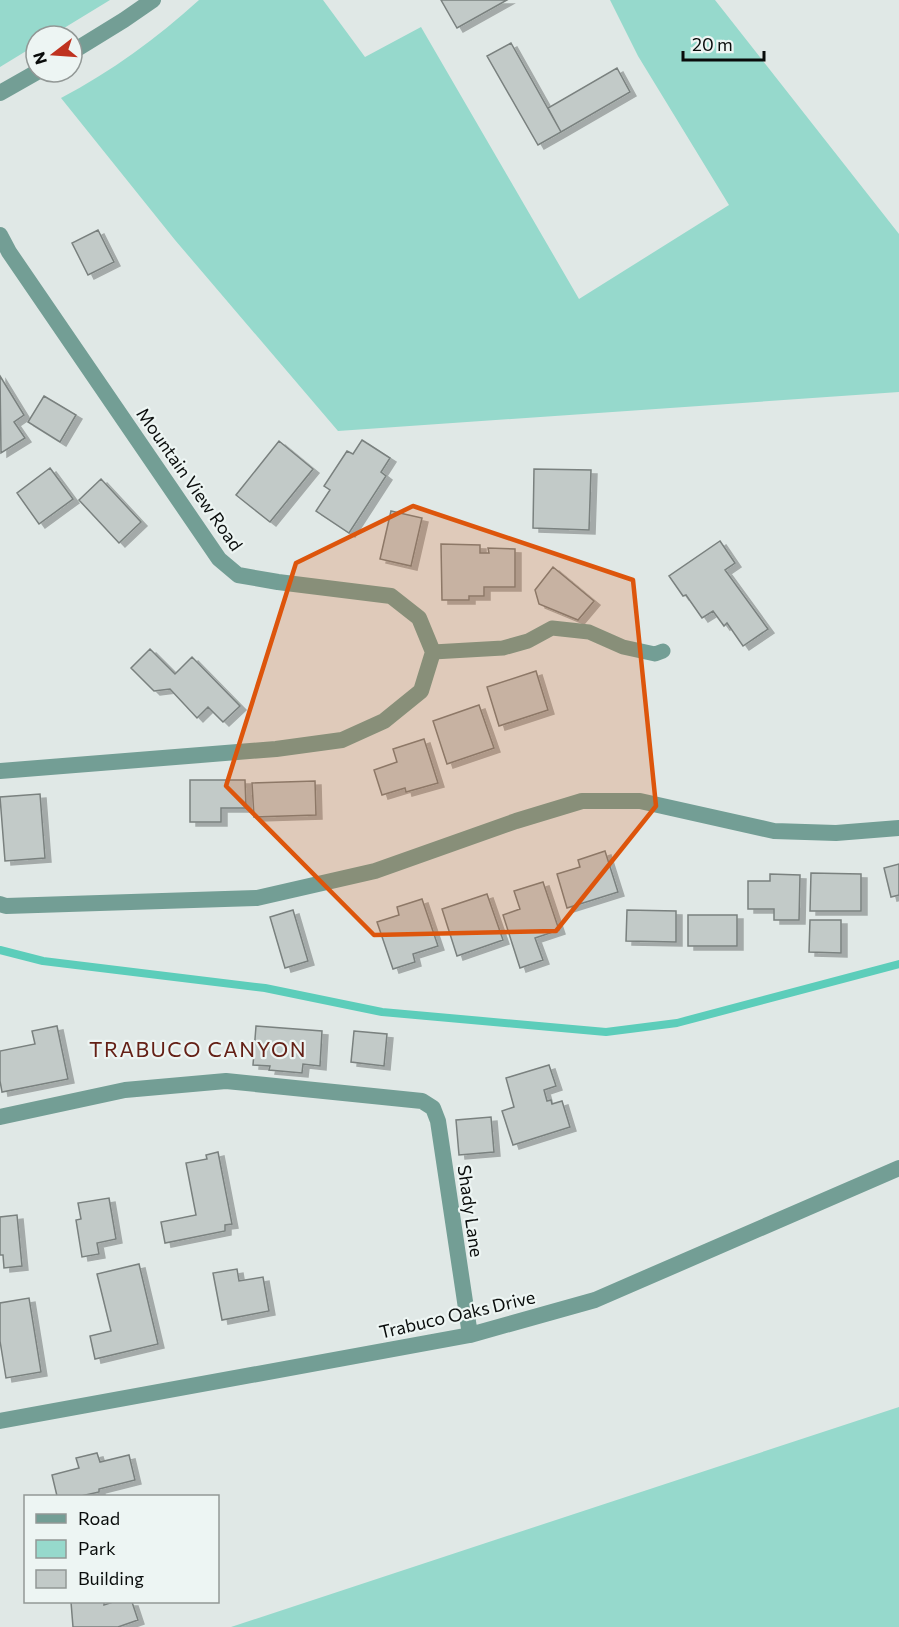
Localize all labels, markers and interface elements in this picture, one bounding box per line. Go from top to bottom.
north arrow [24,24,84,84]
scale bar [683,24,764,62]
text: 20 m [692,33,733,55]
text: N [28,50,50,67]
street label: Mountain View Road [132,403,248,555]
district label: TRABUCO CANYON [89,1036,307,1061]
street label: Shady Lane [454,1163,488,1259]
street label: Trabuco Oaks Drive [377,1285,537,1343]
legend [24,1495,219,1603]
text: Road [78,1507,120,1529]
text: Park [78,1537,116,1559]
text: Building [78,1567,144,1589]

